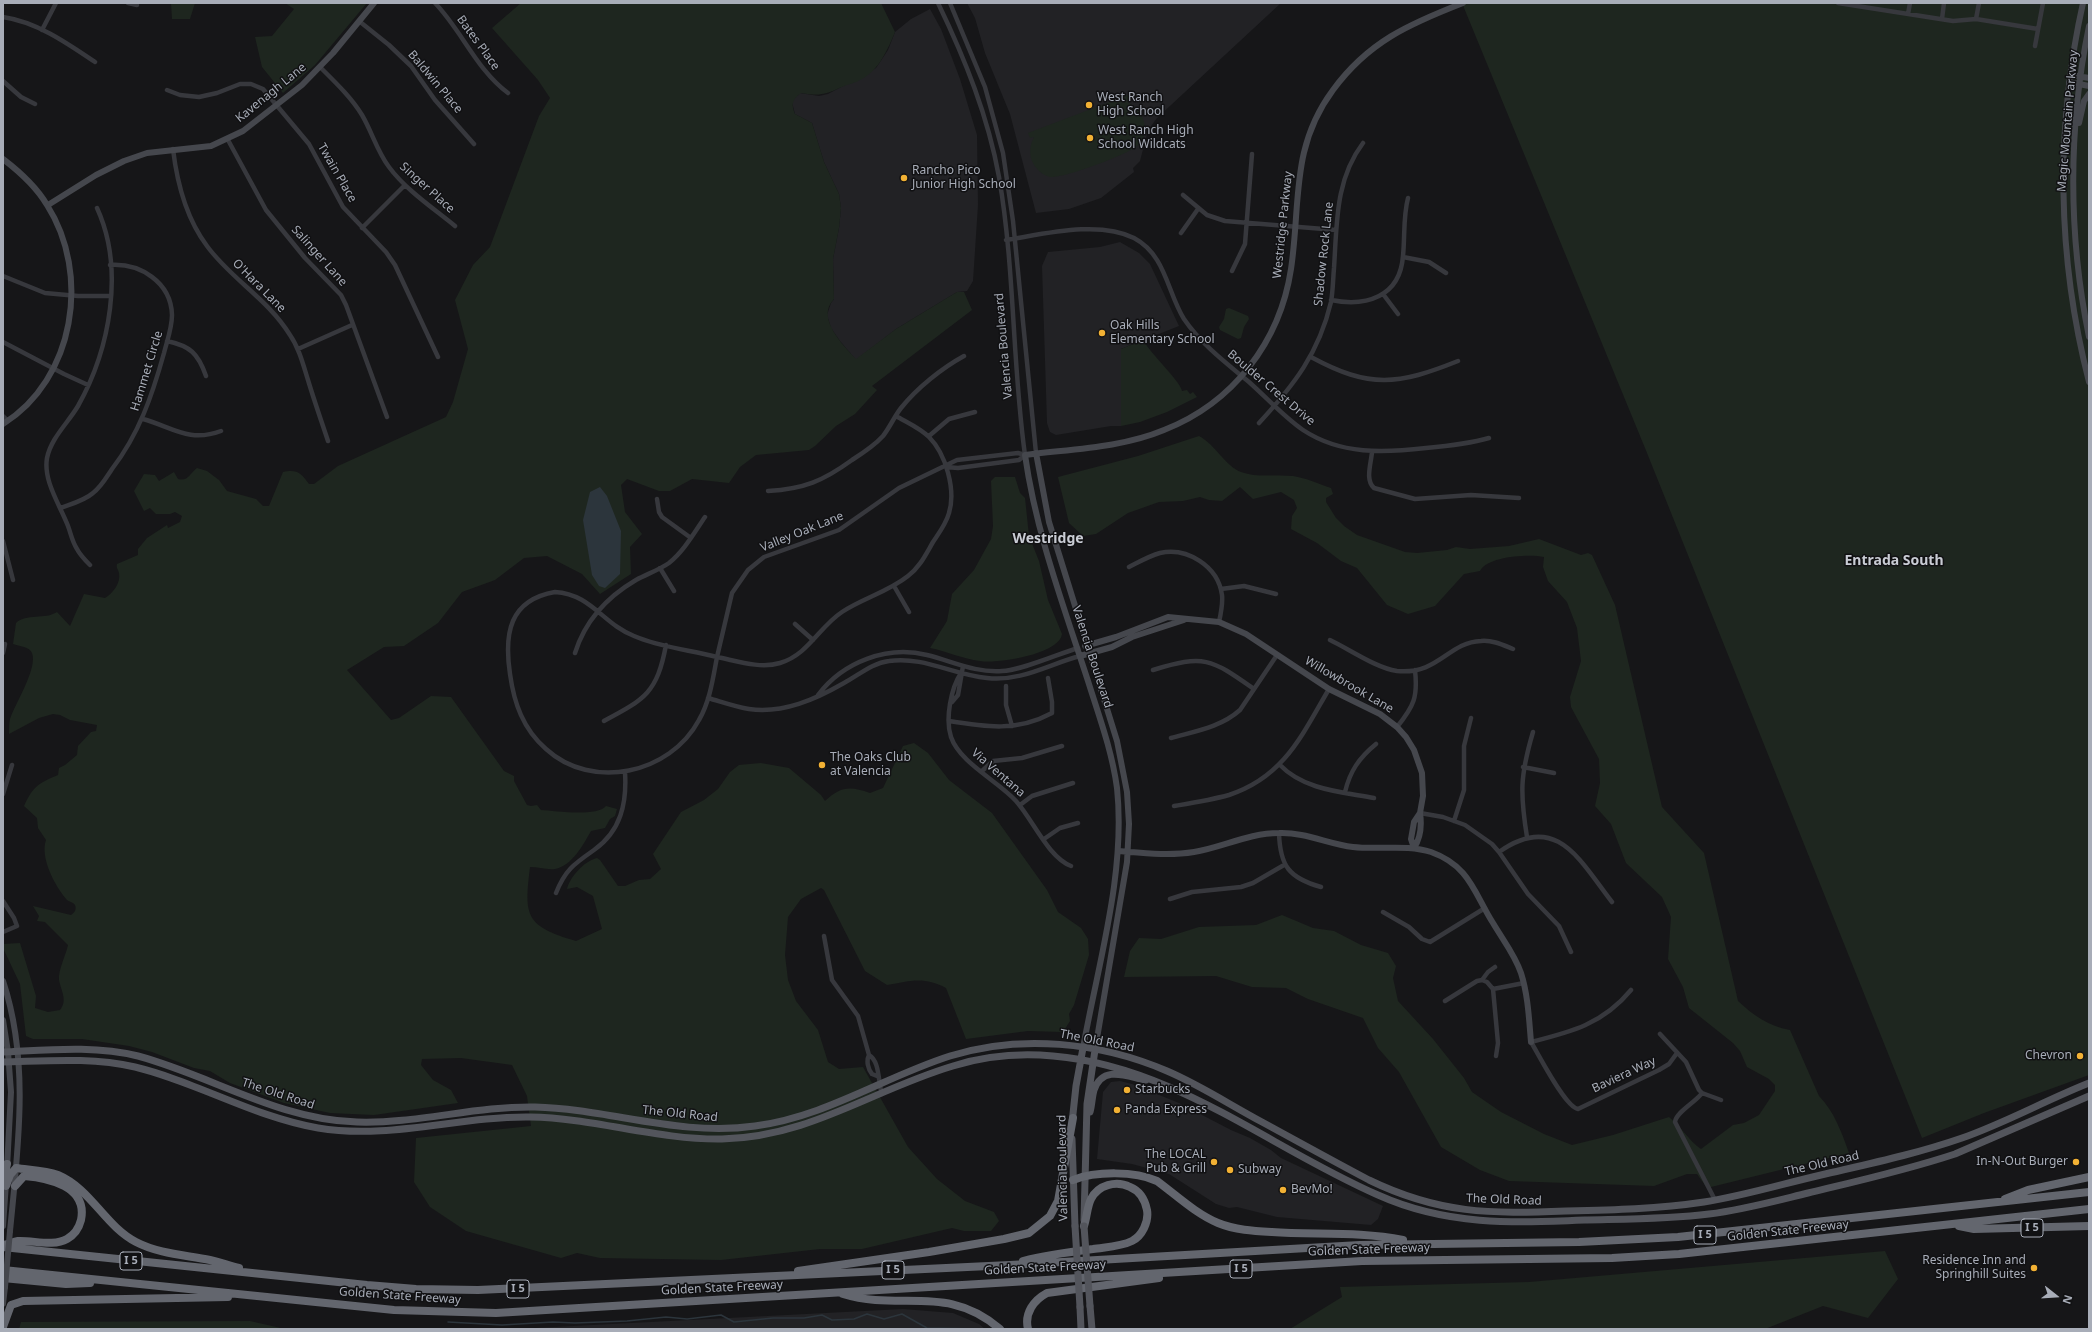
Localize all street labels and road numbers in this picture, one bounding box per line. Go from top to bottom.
street label: Bates Place [453,13,503,73]
street label: Baldwin Place [405,48,465,116]
street label: Magic Mountain Parkway [2055,50,2081,192]
street label: Kavenagh Lane [233,60,309,126]
street label: Twain Place [314,141,360,205]
street label: Singer Place [397,160,457,216]
street label: Westridge Parkway [1270,170,1296,280]
street label: Shadow Rock Lane [1311,201,1337,307]
street label: Salinger Lane [288,223,350,289]
street label: O'Hara Lane [229,256,289,316]
street label: Valencia Boulevard [992,292,1016,400]
street label: Hammet Circle [128,329,166,413]
street label: Boulder Crest Drive [1224,347,1318,429]
street label: Valley Oak Lane [758,509,846,555]
street label: Valencia Boulevard [1069,604,1115,710]
street label: Willowbrook Lane [1302,654,1396,716]
street label: Via Ventana [968,746,1028,800]
street label: The Old Road [1058,1027,1136,1055]
street label: Baviera Way [1590,1054,1658,1096]
street label: The Old Road [240,1075,316,1113]
street label: The Old Road [642,1103,718,1125]
street label: Valencia Boulevard [1055,1115,1071,1221]
street label: The Old Road [1783,1148,1861,1180]
street label: The Old Road [1466,1191,1542,1209]
street label: Golden State Freeway [1726,1217,1850,1245]
road number: I 5 [2021,1219,2043,1237]
road number: I 5 [1694,1226,1716,1244]
street label: Golden State Freeway [1308,1241,1430,1259]
road number: I 5 [120,1252,142,1270]
street label: Golden State Freeway [984,1258,1106,1278]
road number: I 5 [1230,1260,1252,1278]
road number: I 5 [882,1261,904,1279]
street label: Golden State Freeway [661,1278,783,1298]
road number: I 5 [507,1280,529,1298]
street label: Golden State Freeway [339,1285,461,1307]

